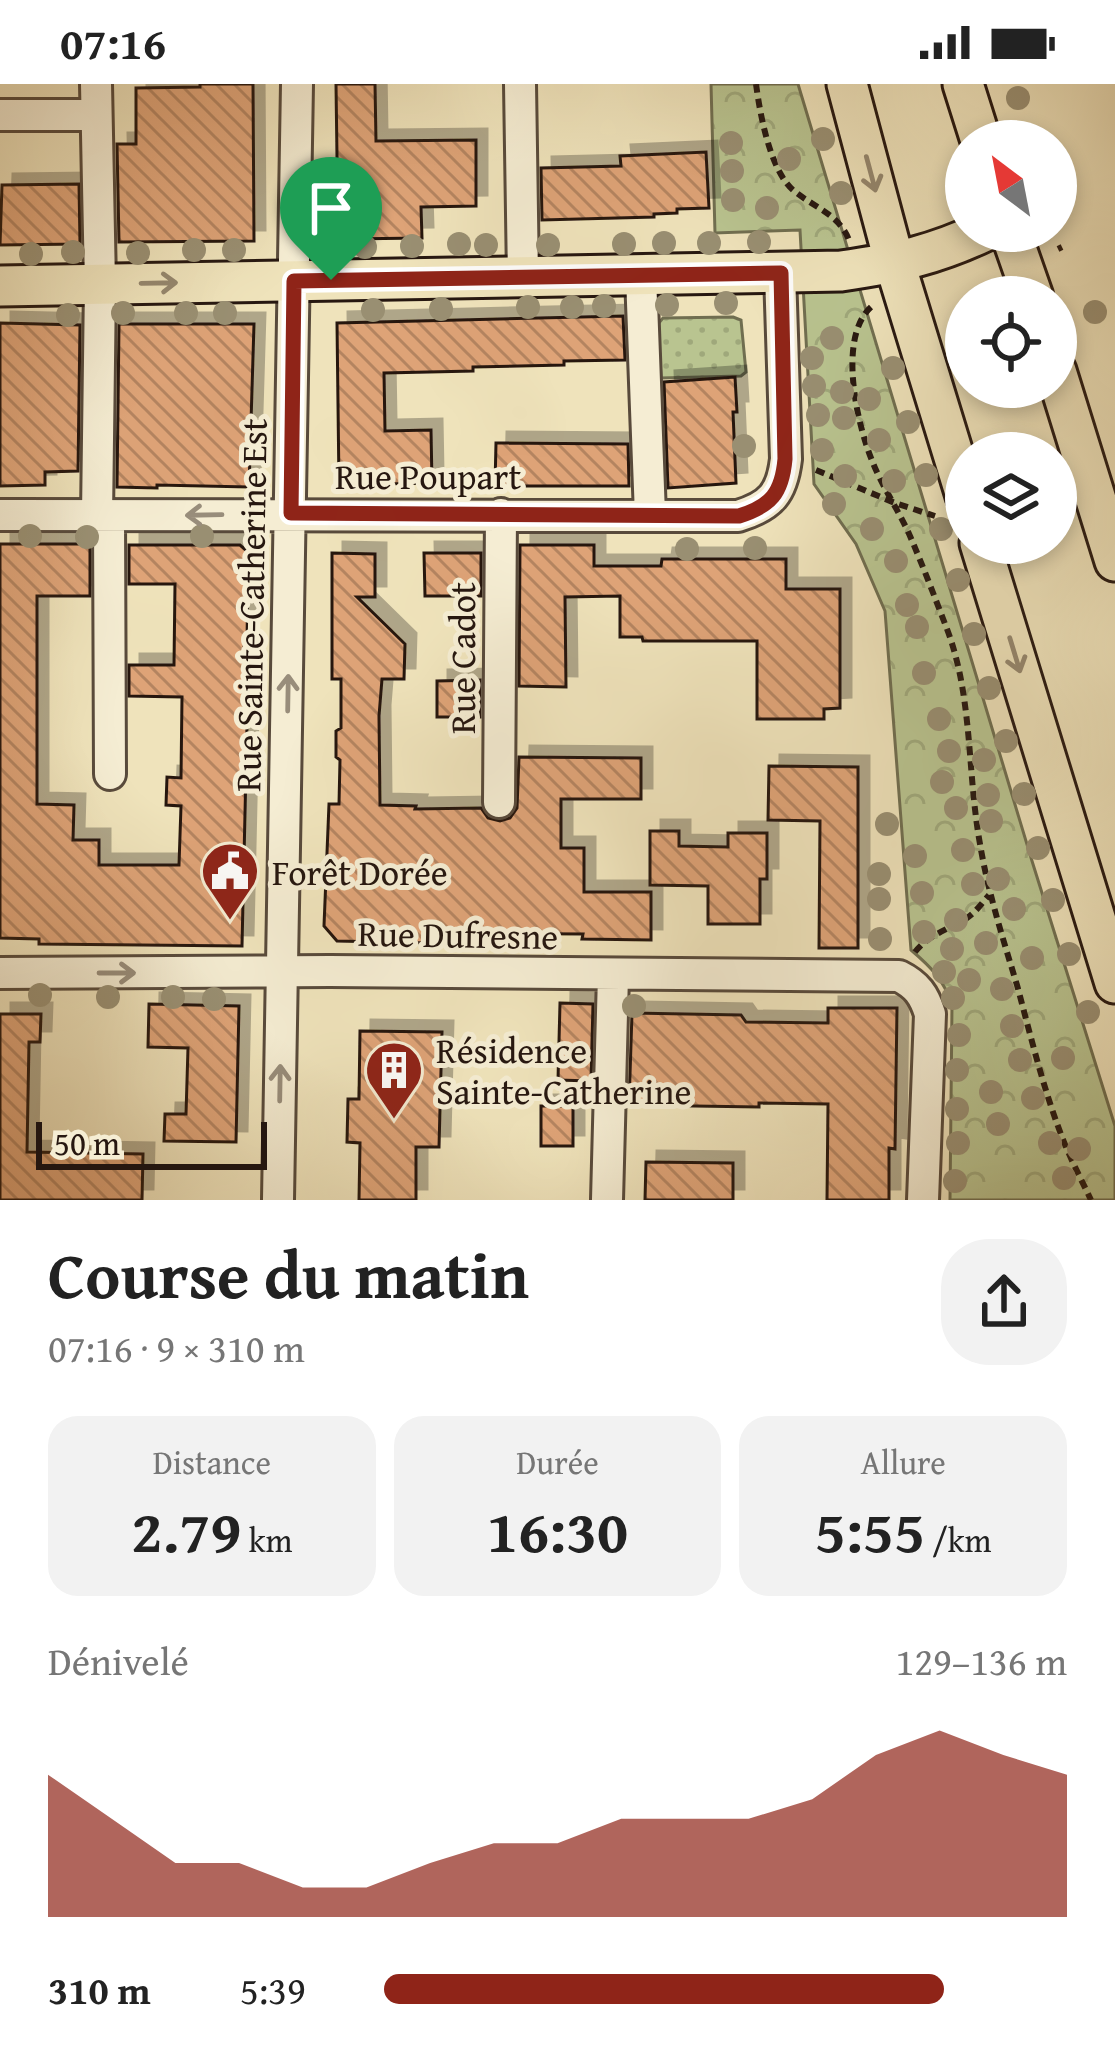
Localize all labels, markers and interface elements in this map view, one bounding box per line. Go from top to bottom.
text: 07:16 [60,10,166,75]
north arrow [945,120,1077,252]
map controls [945,120,1077,564]
one-way arrow [862,154,884,192]
pin [280,157,382,280]
icon: arrive [298,175,364,241]
one-way arrow [139,272,178,294]
button: locate [945,276,1077,408]
street label: Rue Sainte-Catherine Est [220,418,280,792]
button: layers [945,432,1077,564]
street label: Rue Poupart [335,449,521,502]
one-way arrow [185,503,224,526]
street label: Rue Cadot [435,582,488,734]
one-way arrow [1005,635,1027,673]
one-way arrow [276,674,299,713]
public building icon: Forêt Dorée [199,840,261,922]
place label: Forêt Dorée [272,845,448,898]
street label: Rue Dufresne [357,906,559,962]
one-way arrow [97,962,136,984]
place label: Résidence Sainte-Catherine [436,1023,691,1117]
building icon: Résidence Sainte-Catherine [363,1039,425,1121]
one-way arrow [268,1064,291,1103]
scale bar [36,1116,267,1169]
text: 50 m [54,1119,120,1167]
text: Course du matin [48,1225,529,1322]
button: share [941,1239,1067,1365]
text: 07:16 · 9 × 310 m [48,1319,305,1376]
text: Distance [153,1438,271,1486]
text: Durée [516,1438,599,1486]
text: Allure [861,1438,946,1486]
text: 2.79 [131,1486,241,1574]
text: 16:30 [487,1486,628,1574]
text: 5:55 [815,1486,925,1574]
text: km [241,1516,292,1564]
text: /km [925,1516,992,1564]
text: Dénivelé [48,1632,189,1689]
text: 129–136 m [895,1632,1067,1689]
text: 310 m [48,1961,151,2018]
text: 5:39 [240,1961,306,2018]

